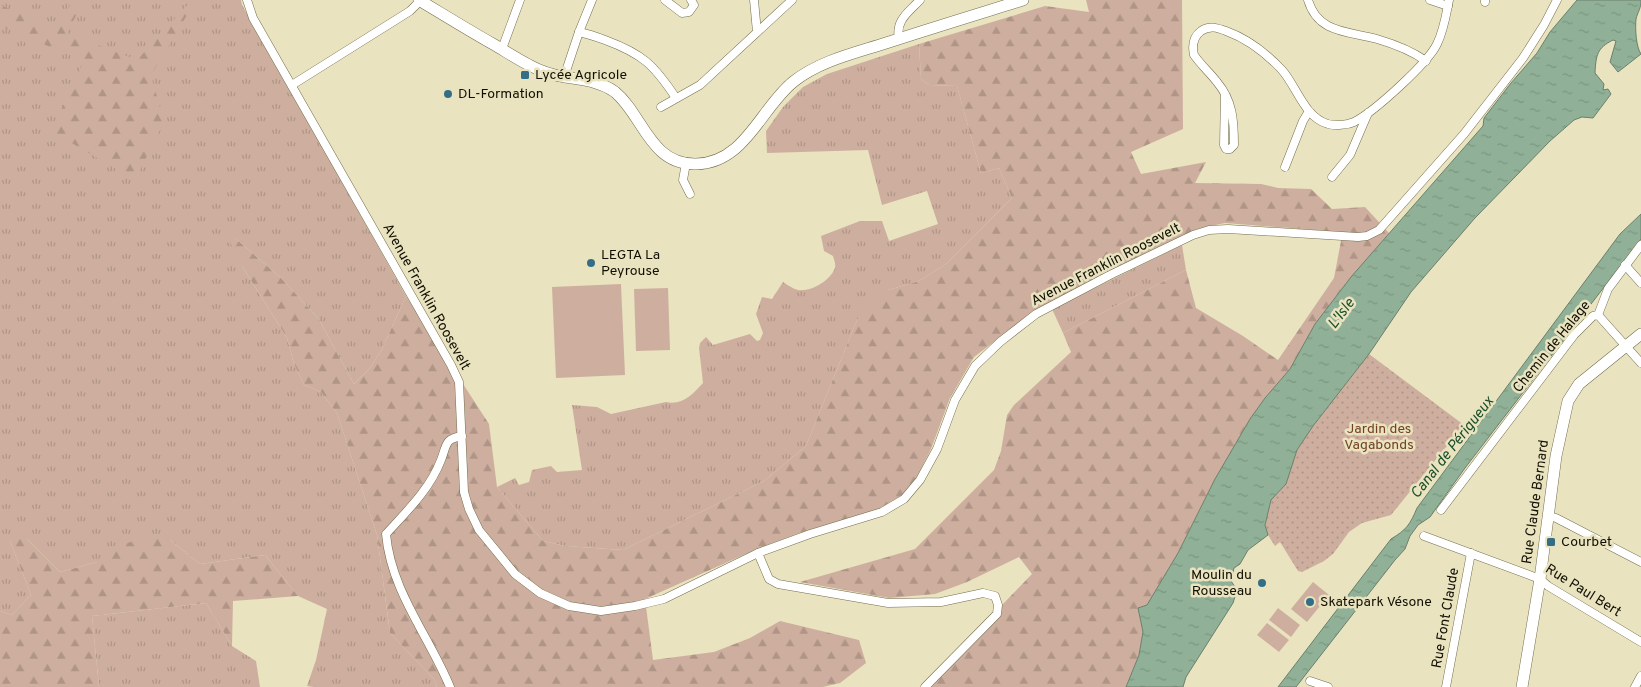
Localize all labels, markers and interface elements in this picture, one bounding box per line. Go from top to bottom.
place label: Lycée Agricole [535,67,627,84]
marker: Lycée Agricole [519,69,531,81]
place label: DL-Formation [458,86,544,103]
marker: DL-Formation [442,88,454,100]
street label: Avenue Franklin Roosevelt [1029,220,1183,310]
street label: Avenue Franklin Roosevelt [379,221,473,373]
place label: LEGTA La Peyrouse [601,247,660,280]
marker: LEGTA La Peyrouse [585,257,597,269]
water label: L'Isle [1324,295,1360,333]
street label: Chemin de Halage [1510,298,1594,396]
water label: Canal de Périgueux [1407,392,1500,503]
park label: Jardin des Vagabonds [1344,421,1414,454]
street label: Rue Claude Bernard [1519,439,1553,565]
place label: Courbet [1561,534,1612,551]
marker: Courbet [1545,536,1557,548]
street label: Rue Paul Bert [1542,561,1624,621]
street label: Rue Font Claude [1429,566,1463,670]
place label: Moulin du Rousseau [1191,567,1252,600]
marker: Moulin du Rousseau [1256,577,1268,589]
place label: Skatepark Vésone [1320,594,1432,611]
marker: Skatepark Vésone [1304,596,1316,608]

